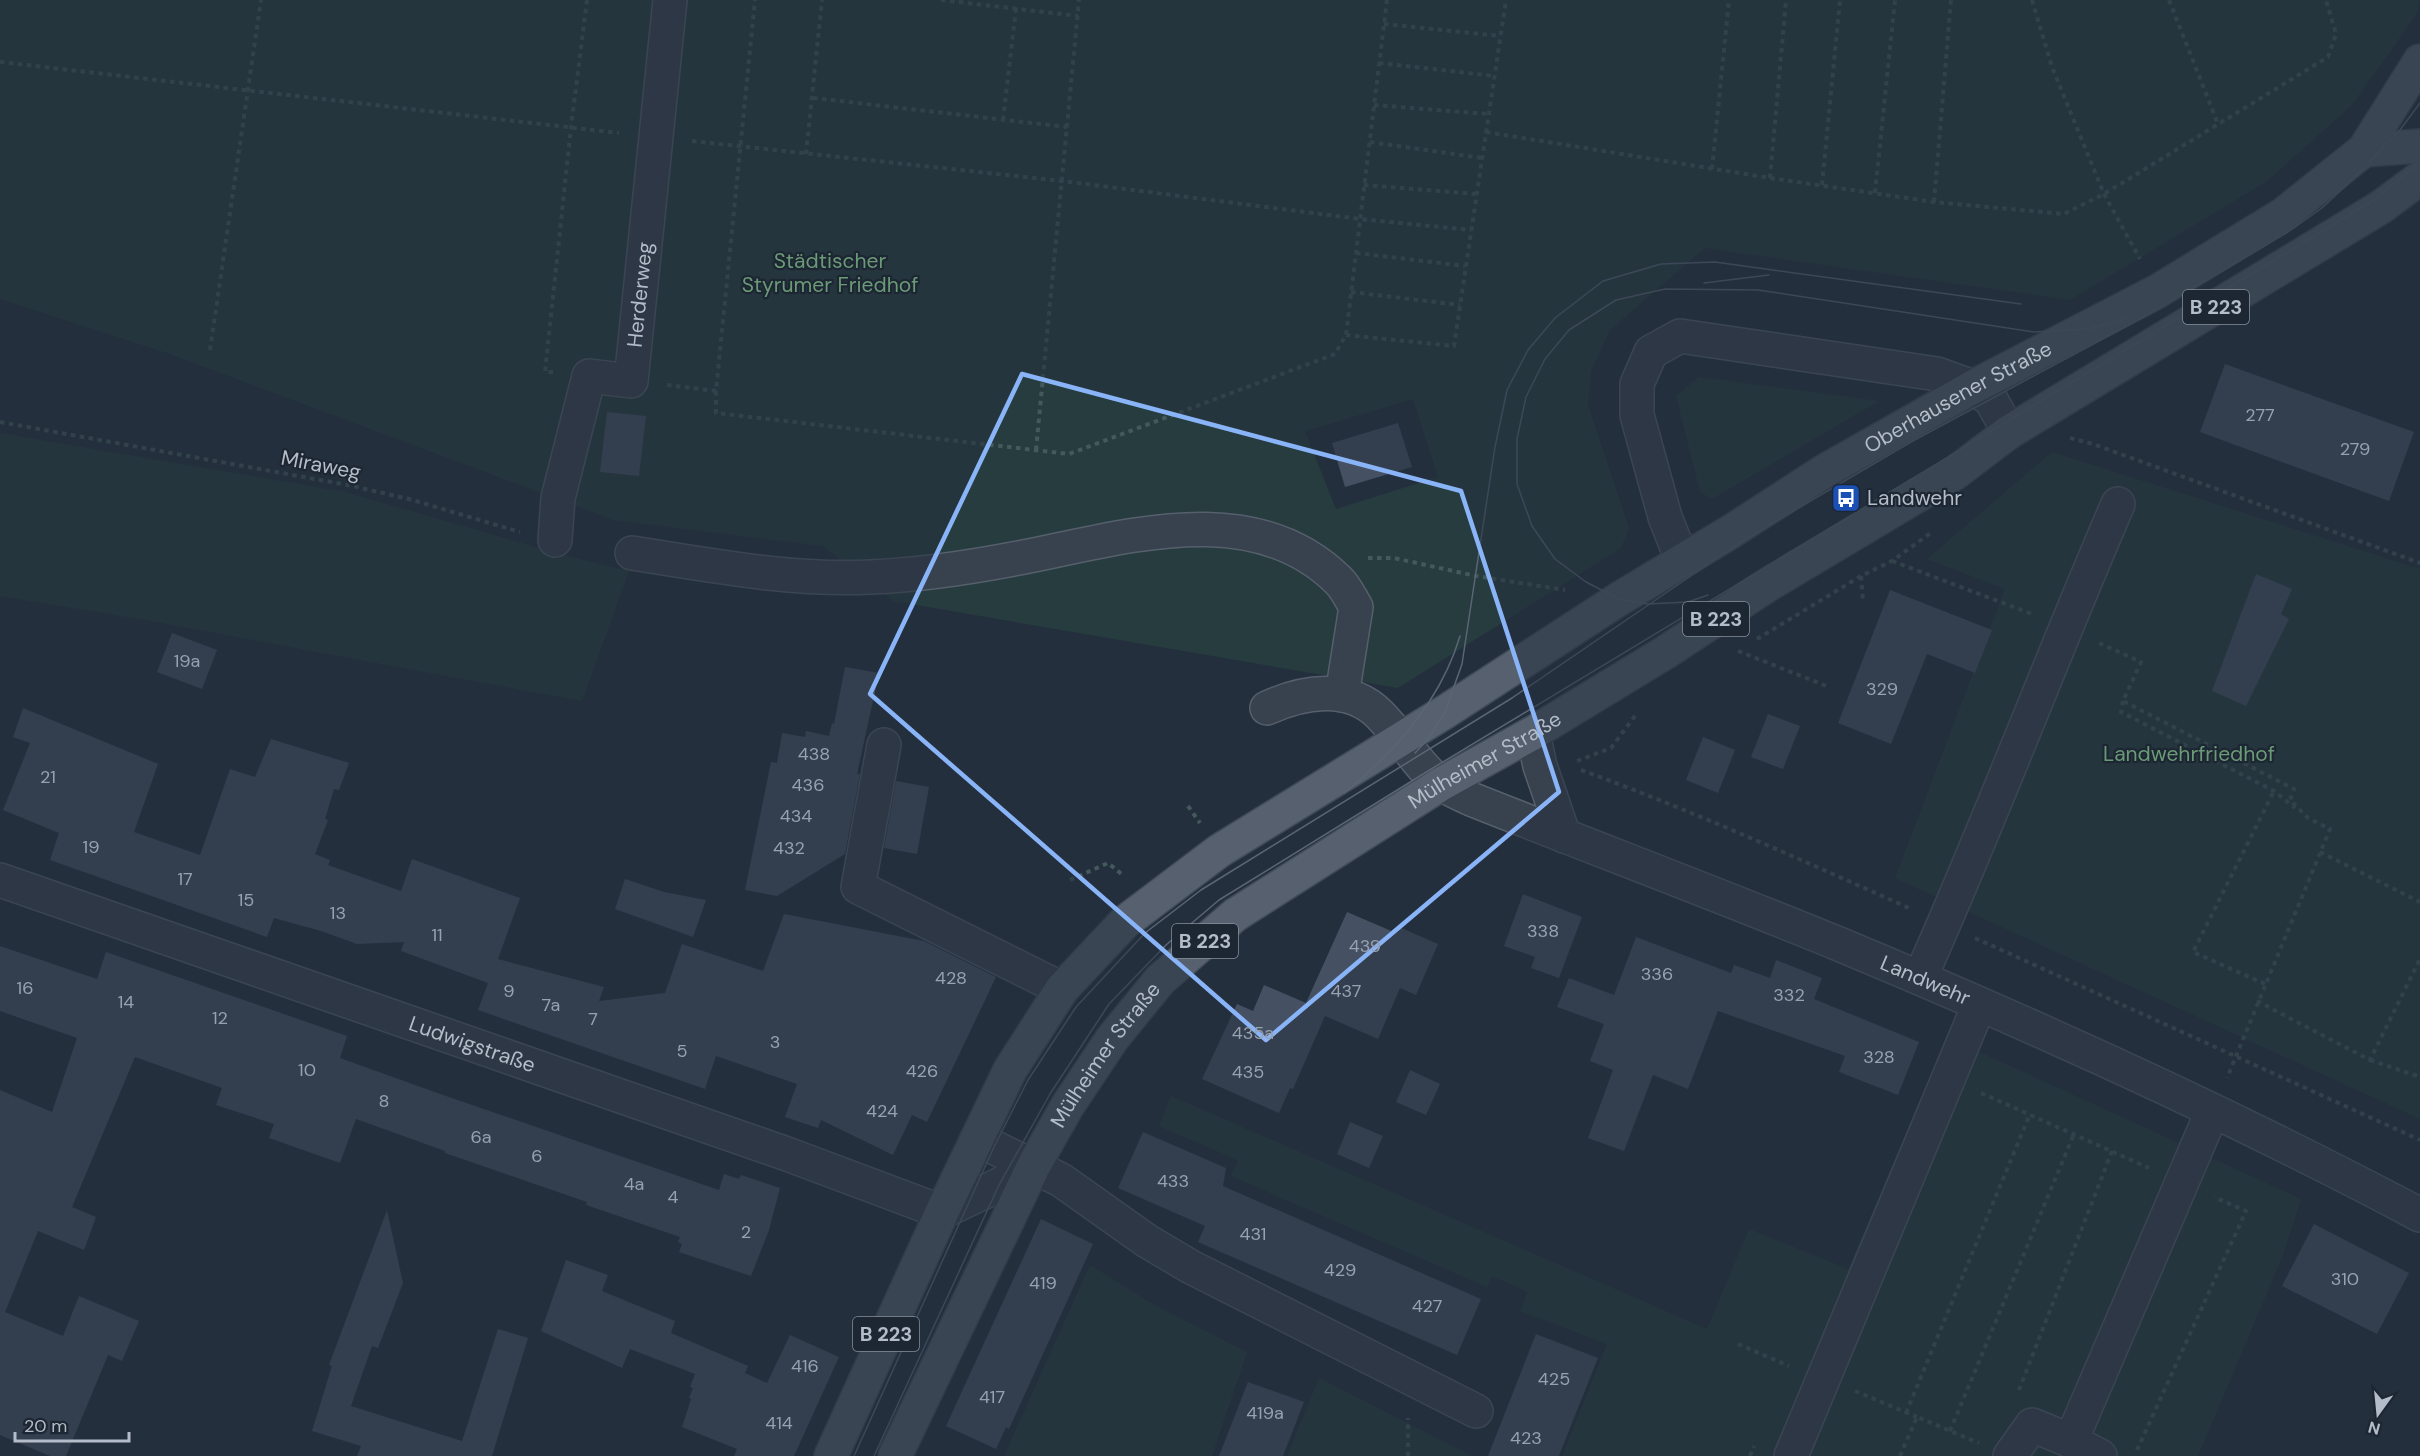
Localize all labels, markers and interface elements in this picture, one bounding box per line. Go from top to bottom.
street label: Herderweg [621,240,659,349]
park label: Städtischer Styrumer Friedhof [742,247,918,299]
road number: B 223 [2183,290,2249,324]
street label: Oberhausener Straße [1859,335,2057,460]
house number: 277 [2245,403,2275,427]
house number: 279 [2340,437,2370,461]
street label: Miraweg [279,444,364,487]
bus stop icon: Landwehr [1830,482,1862,514]
place label: Landwehr [1867,484,1962,512]
road number: B 223 [1683,602,1749,636]
house number: 19a [174,649,200,673]
house number: 329 [1866,677,1898,701]
street label: Mülheimer Straße [1403,705,1567,815]
park label: Landwehrfriedhof [2103,740,2275,768]
house number: 438 [798,742,830,766]
house number: 21 [40,765,56,789]
house number: 436 [792,773,824,797]
house number: 434 [780,804,812,828]
house number: 19 [83,835,99,859]
house number: 432 [773,836,805,860]
house number: 17 [177,867,193,891]
house number: 15 [238,888,254,912]
house number: 13 [330,901,346,925]
house number: 338 [1527,919,1559,943]
house number: 11 [431,923,443,947]
road number: B 223 [1172,924,1238,958]
house number: 439 [1349,934,1381,958]
street label: Landwehr [1876,949,1975,1012]
house number: 336 [1641,962,1673,986]
house number: 428 [935,966,967,990]
house number: 16 [17,976,33,1000]
street label: Mülheimer Straße [1044,976,1167,1133]
house number: 9 [503,979,515,1003]
house number: 437 [1331,979,1361,1003]
house number: 332 [1773,983,1805,1007]
house number: 14 [118,990,134,1014]
house number: 7a [542,993,560,1017]
house number: 12 [212,1006,228,1030]
house number: 7 [588,1007,598,1031]
street label: Ludwigstraße [405,1009,539,1079]
house number: 435a [1232,1021,1274,1045]
house number: 3 [770,1030,780,1054]
house number: 5 [677,1039,687,1063]
house number: 328 [1863,1045,1895,1069]
house number: 10 [298,1058,316,1082]
house number: 426 [906,1059,938,1083]
house number: 435 [1232,1060,1264,1084]
house number: 8 [379,1089,389,1113]
house number: 424 [866,1099,898,1123]
house number: 6a [470,1125,492,1149]
house number: 6 [531,1144,543,1168]
house number: 433 [1157,1169,1189,1193]
house number: 4a [624,1172,644,1196]
house number: 4 [668,1185,679,1209]
house number: 2 [741,1220,751,1244]
house number: 431 [1240,1222,1266,1246]
house number: 429 [1324,1258,1356,1282]
house number: 310 [2331,1267,2359,1291]
house number: 419 [1029,1271,1057,1295]
house number: 427 [1412,1294,1442,1318]
road number: B 223 [853,1317,919,1351]
house number: 416 [791,1354,819,1378]
house number: 425 [1538,1367,1570,1391]
north arrow [2348,1384,2408,1444]
house number: 417 [979,1385,1005,1409]
house number: 419a [1246,1401,1284,1425]
scale bar [15,1405,129,1443]
house number: 414 [765,1411,793,1435]
text: 20 m [24,1414,67,1438]
text: N [2366,1416,2383,1440]
house number: 423 [1510,1426,1542,1450]

